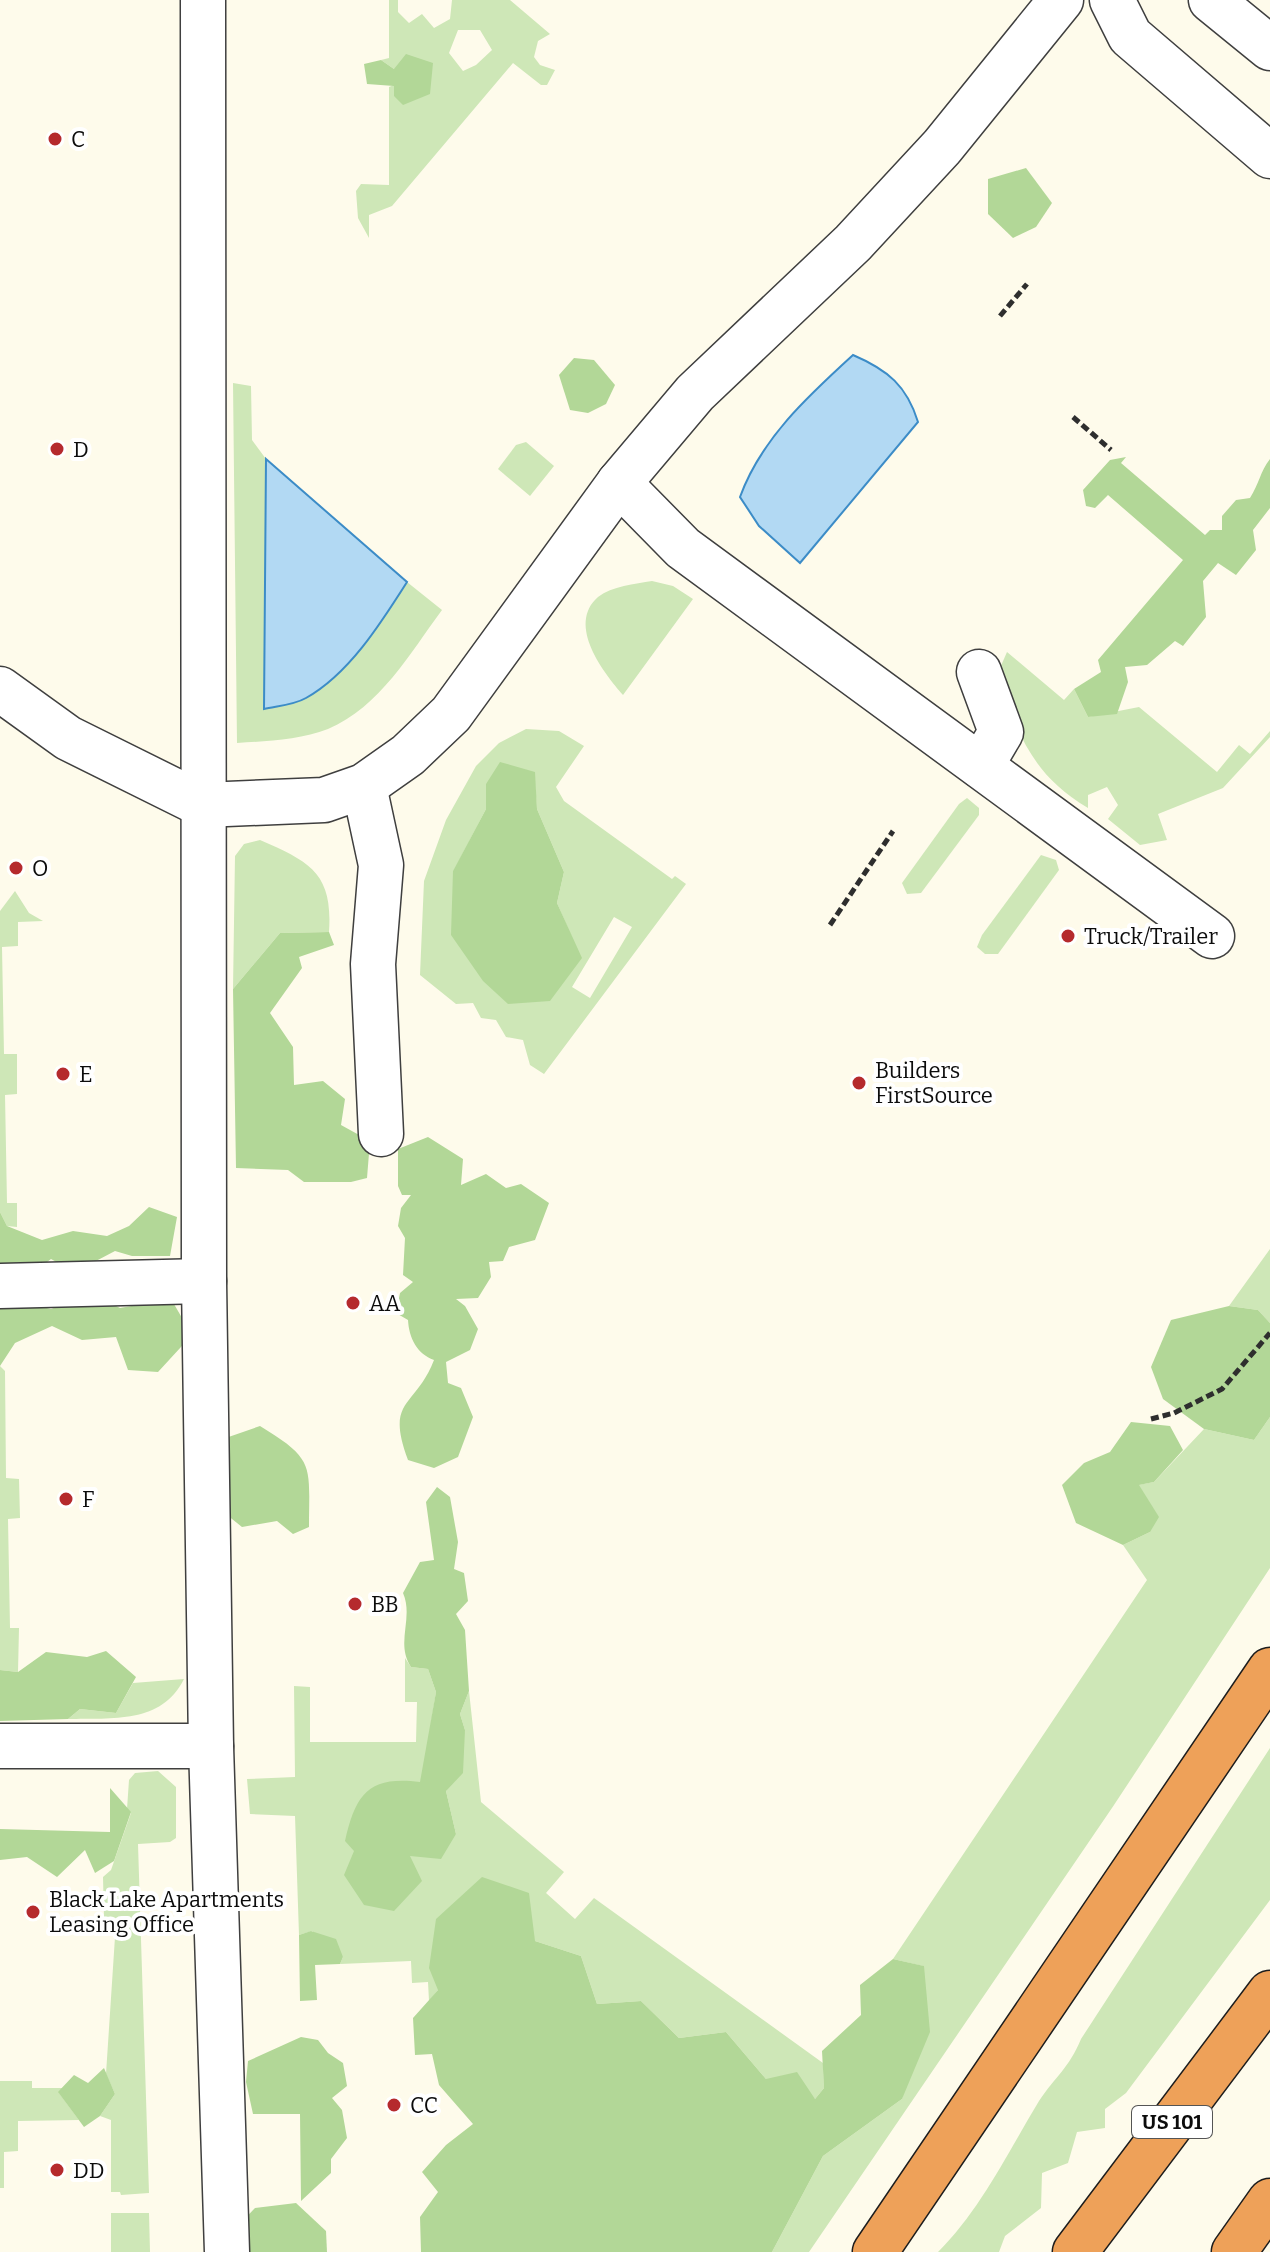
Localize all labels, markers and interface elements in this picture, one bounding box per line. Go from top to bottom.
place label: C [71,126,85,153]
marker: C [46,130,64,148]
place label: D [73,436,89,463]
marker: D [48,440,66,458]
place label: O [32,855,48,882]
marker: O [7,859,25,877]
place label: Truck/Trailer [1084,923,1218,950]
marker: Truck/Trailer [1059,927,1077,945]
place label: Builders FirstSource [875,1057,993,1109]
place label: E [79,1061,93,1088]
marker: E [54,1065,72,1083]
marker: Builders FirstSource [850,1074,868,1092]
place label: AA [369,1290,401,1317]
marker: AA [344,1294,362,1312]
place label: F [82,1486,94,1513]
marker: F [57,1490,75,1508]
place label: BB [371,1591,399,1618]
marker: BB [346,1595,364,1613]
place label: Black Lake Apartments Leasing Office [49,1886,284,1938]
marker: Black Lake Apartments Leasing Office [24,1903,42,1921]
place label: CC [410,2092,438,2119]
marker: CC [385,2096,403,2114]
road number: US 101 [1132,2106,1212,2138]
place label: DD [73,2157,105,2184]
marker: DD [48,2161,66,2179]

